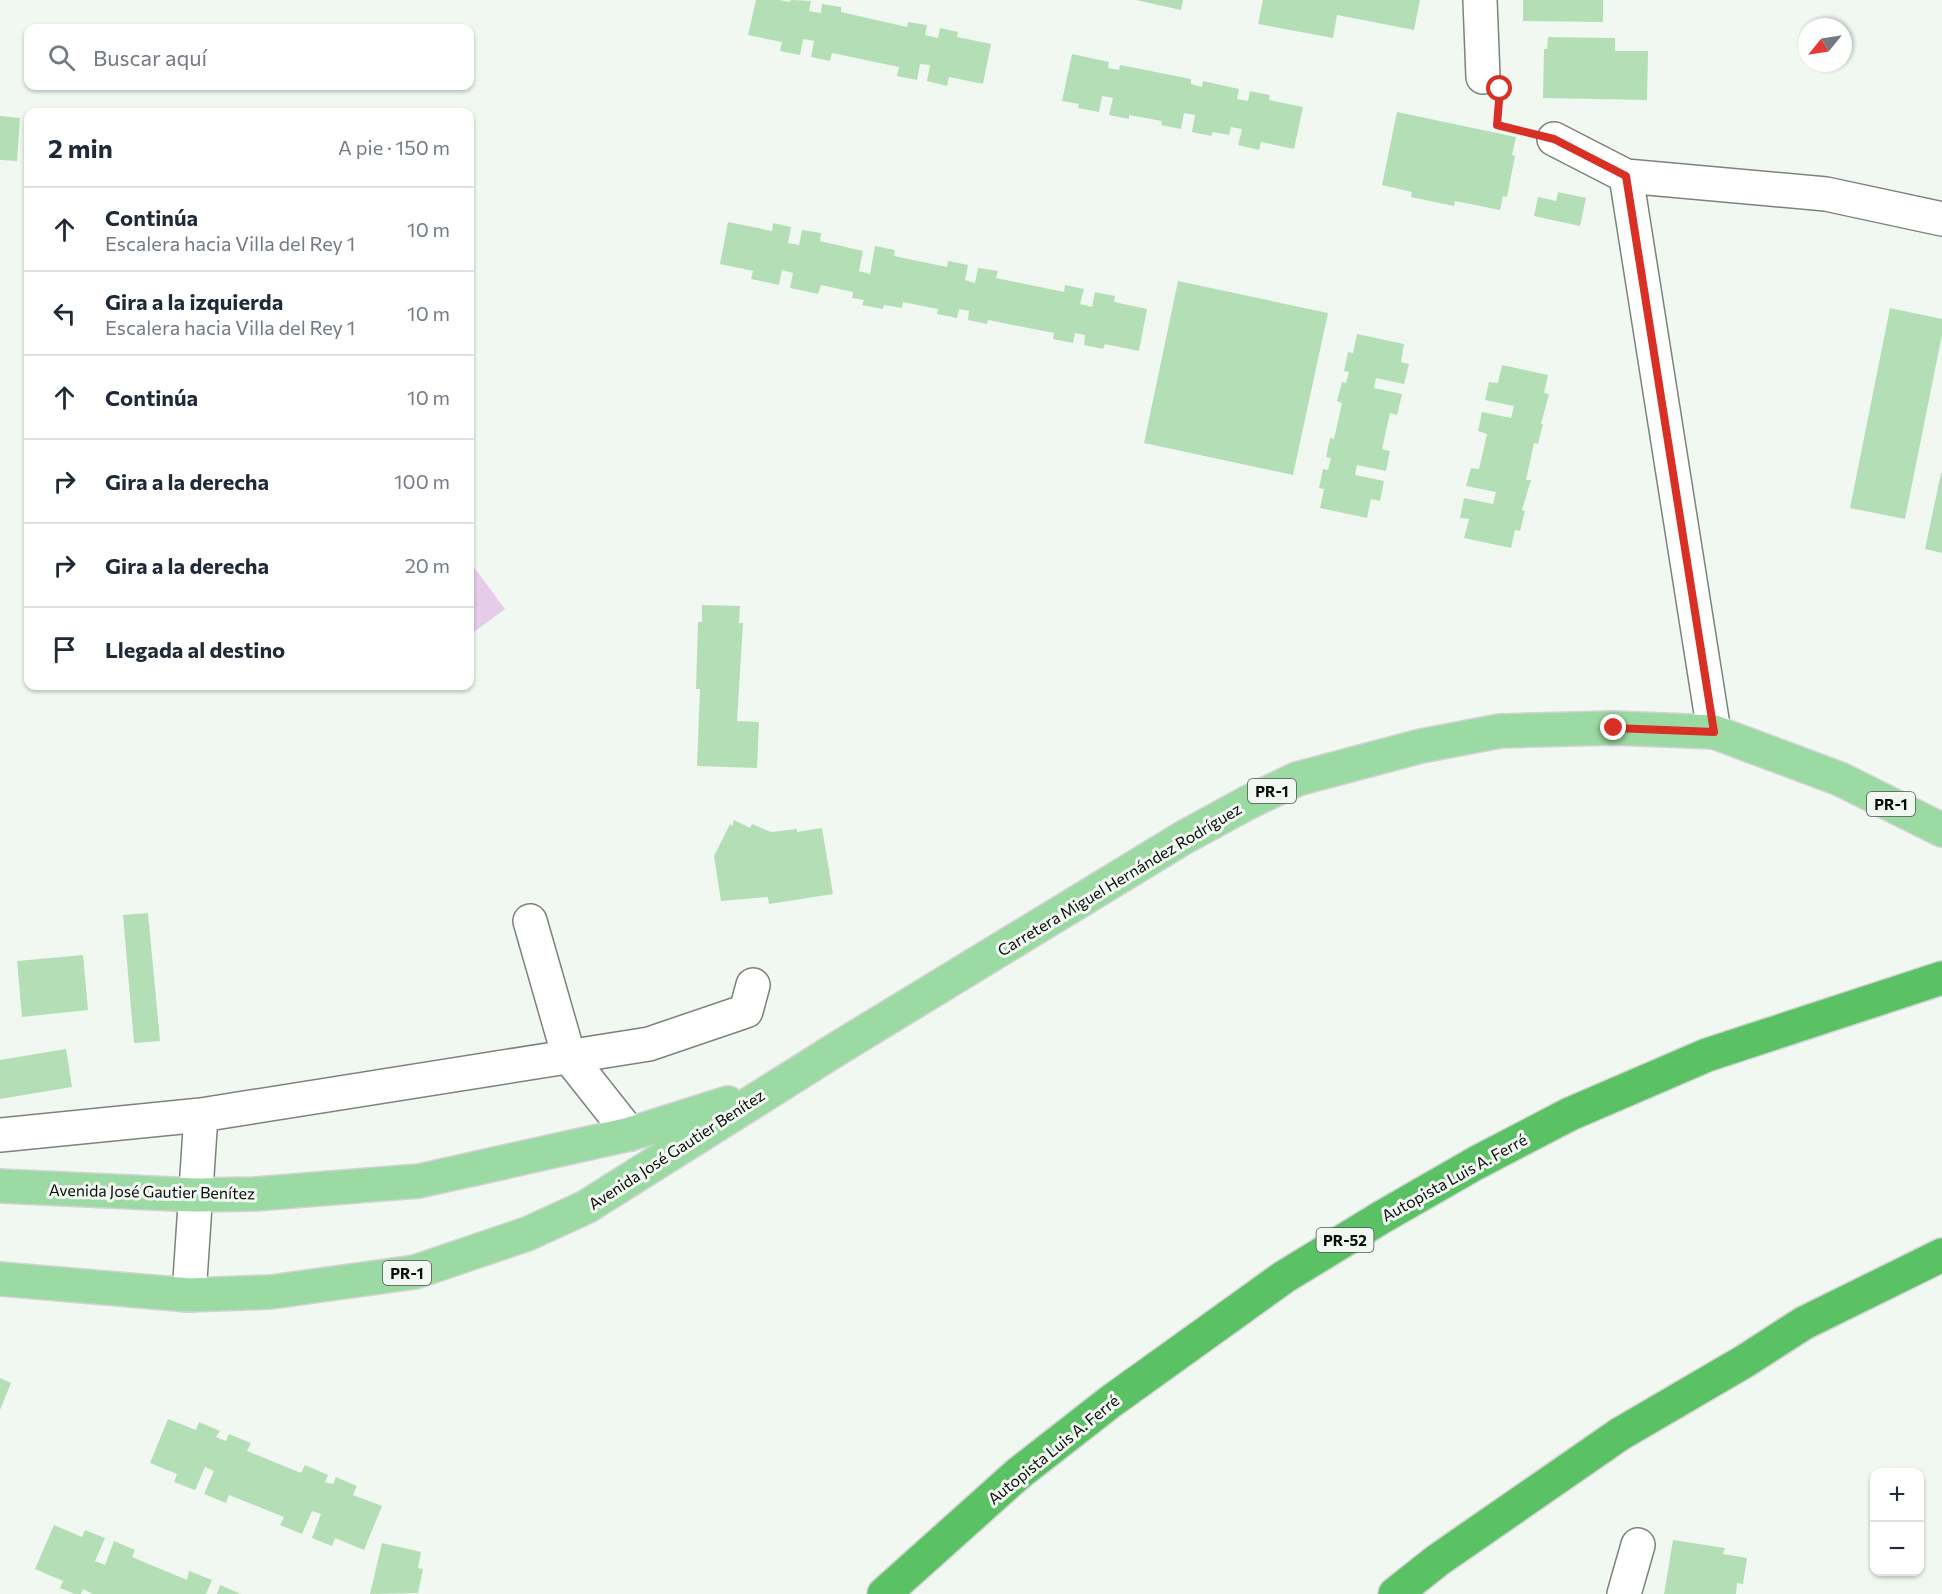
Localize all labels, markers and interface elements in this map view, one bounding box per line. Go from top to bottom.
north arrow [1798,18,1852,72]
search box [24,24,474,90]
icon: search [45,41,78,74]
text: Buscar aquí [93,44,207,71]
route start [1486,75,1512,101]
text: 2 min [48,132,113,163]
text: A pie · 150 m [338,135,450,159]
text: Continúa [105,204,198,231]
icon: ahead [48,213,81,246]
text: 10 m [407,217,450,241]
text: Escalera hacia Villa del Rey 1 [105,231,355,255]
text: Gira a la izquierda [105,288,283,315]
icon: left [48,297,81,330]
text: 10 m [407,301,450,325]
text: Escalera hacia Villa del Rey 1 [105,315,355,339]
icon: ahead [48,381,81,414]
text: Continúa [105,384,198,411]
text: 10 m [407,385,450,409]
icon: right [48,465,81,498]
text: Gira a la derecha [105,468,269,495]
text: 100 m [394,469,450,493]
icon: right [48,549,81,582]
text: Gira a la derecha [105,552,269,579]
text: 20 m [405,553,450,577]
icon: arrive [48,633,81,666]
text: Llegada al destino [105,636,285,663]
route end [1600,714,1626,740]
road number: PR-1 [1248,779,1296,803]
road number: PR-1 [1867,792,1915,816]
street label: Carretera Miguel Hernández Rodríguez [994,798,1244,959]
street label: Avenida José Gautier Benítez [584,1085,768,1213]
street label: Autopista Luis A. Ferré [1378,1129,1530,1225]
street label: Avenida José Gautier Benítez [49,1180,255,1202]
road number: PR-52 [1316,1228,1374,1252]
road number: PR-1 [383,1261,431,1285]
street label: Autopista Luis A. Ferré [984,1390,1122,1508]
map controls [1870,1468,1924,1576]
button: + [1870,1468,1924,1522]
button: − [1870,1522,1924,1576]

